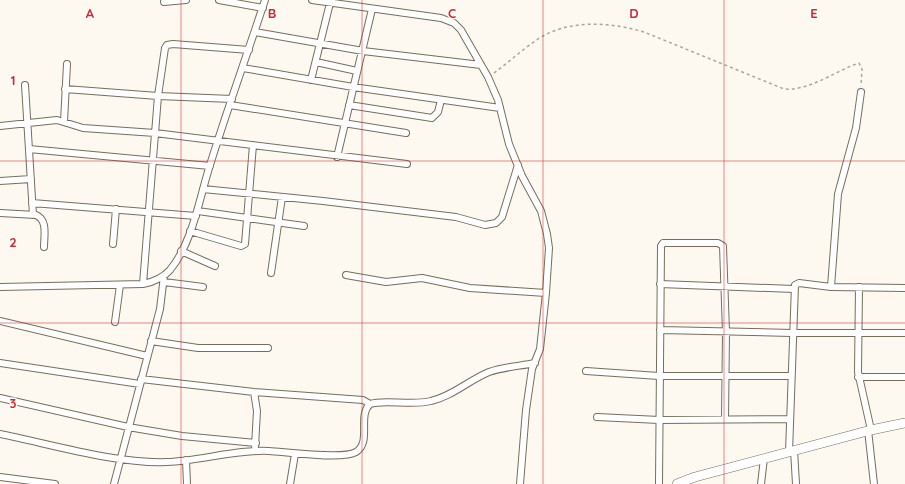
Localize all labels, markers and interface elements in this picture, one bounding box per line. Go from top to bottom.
text: A [86,5,95,21]
text: B [268,5,276,21]
text: C [448,5,456,21]
text: D [629,5,639,21]
text: E [810,5,818,21]
text: 1 [10,72,16,88]
text: 2 [9,234,17,250]
text: 3 [10,395,17,411]

